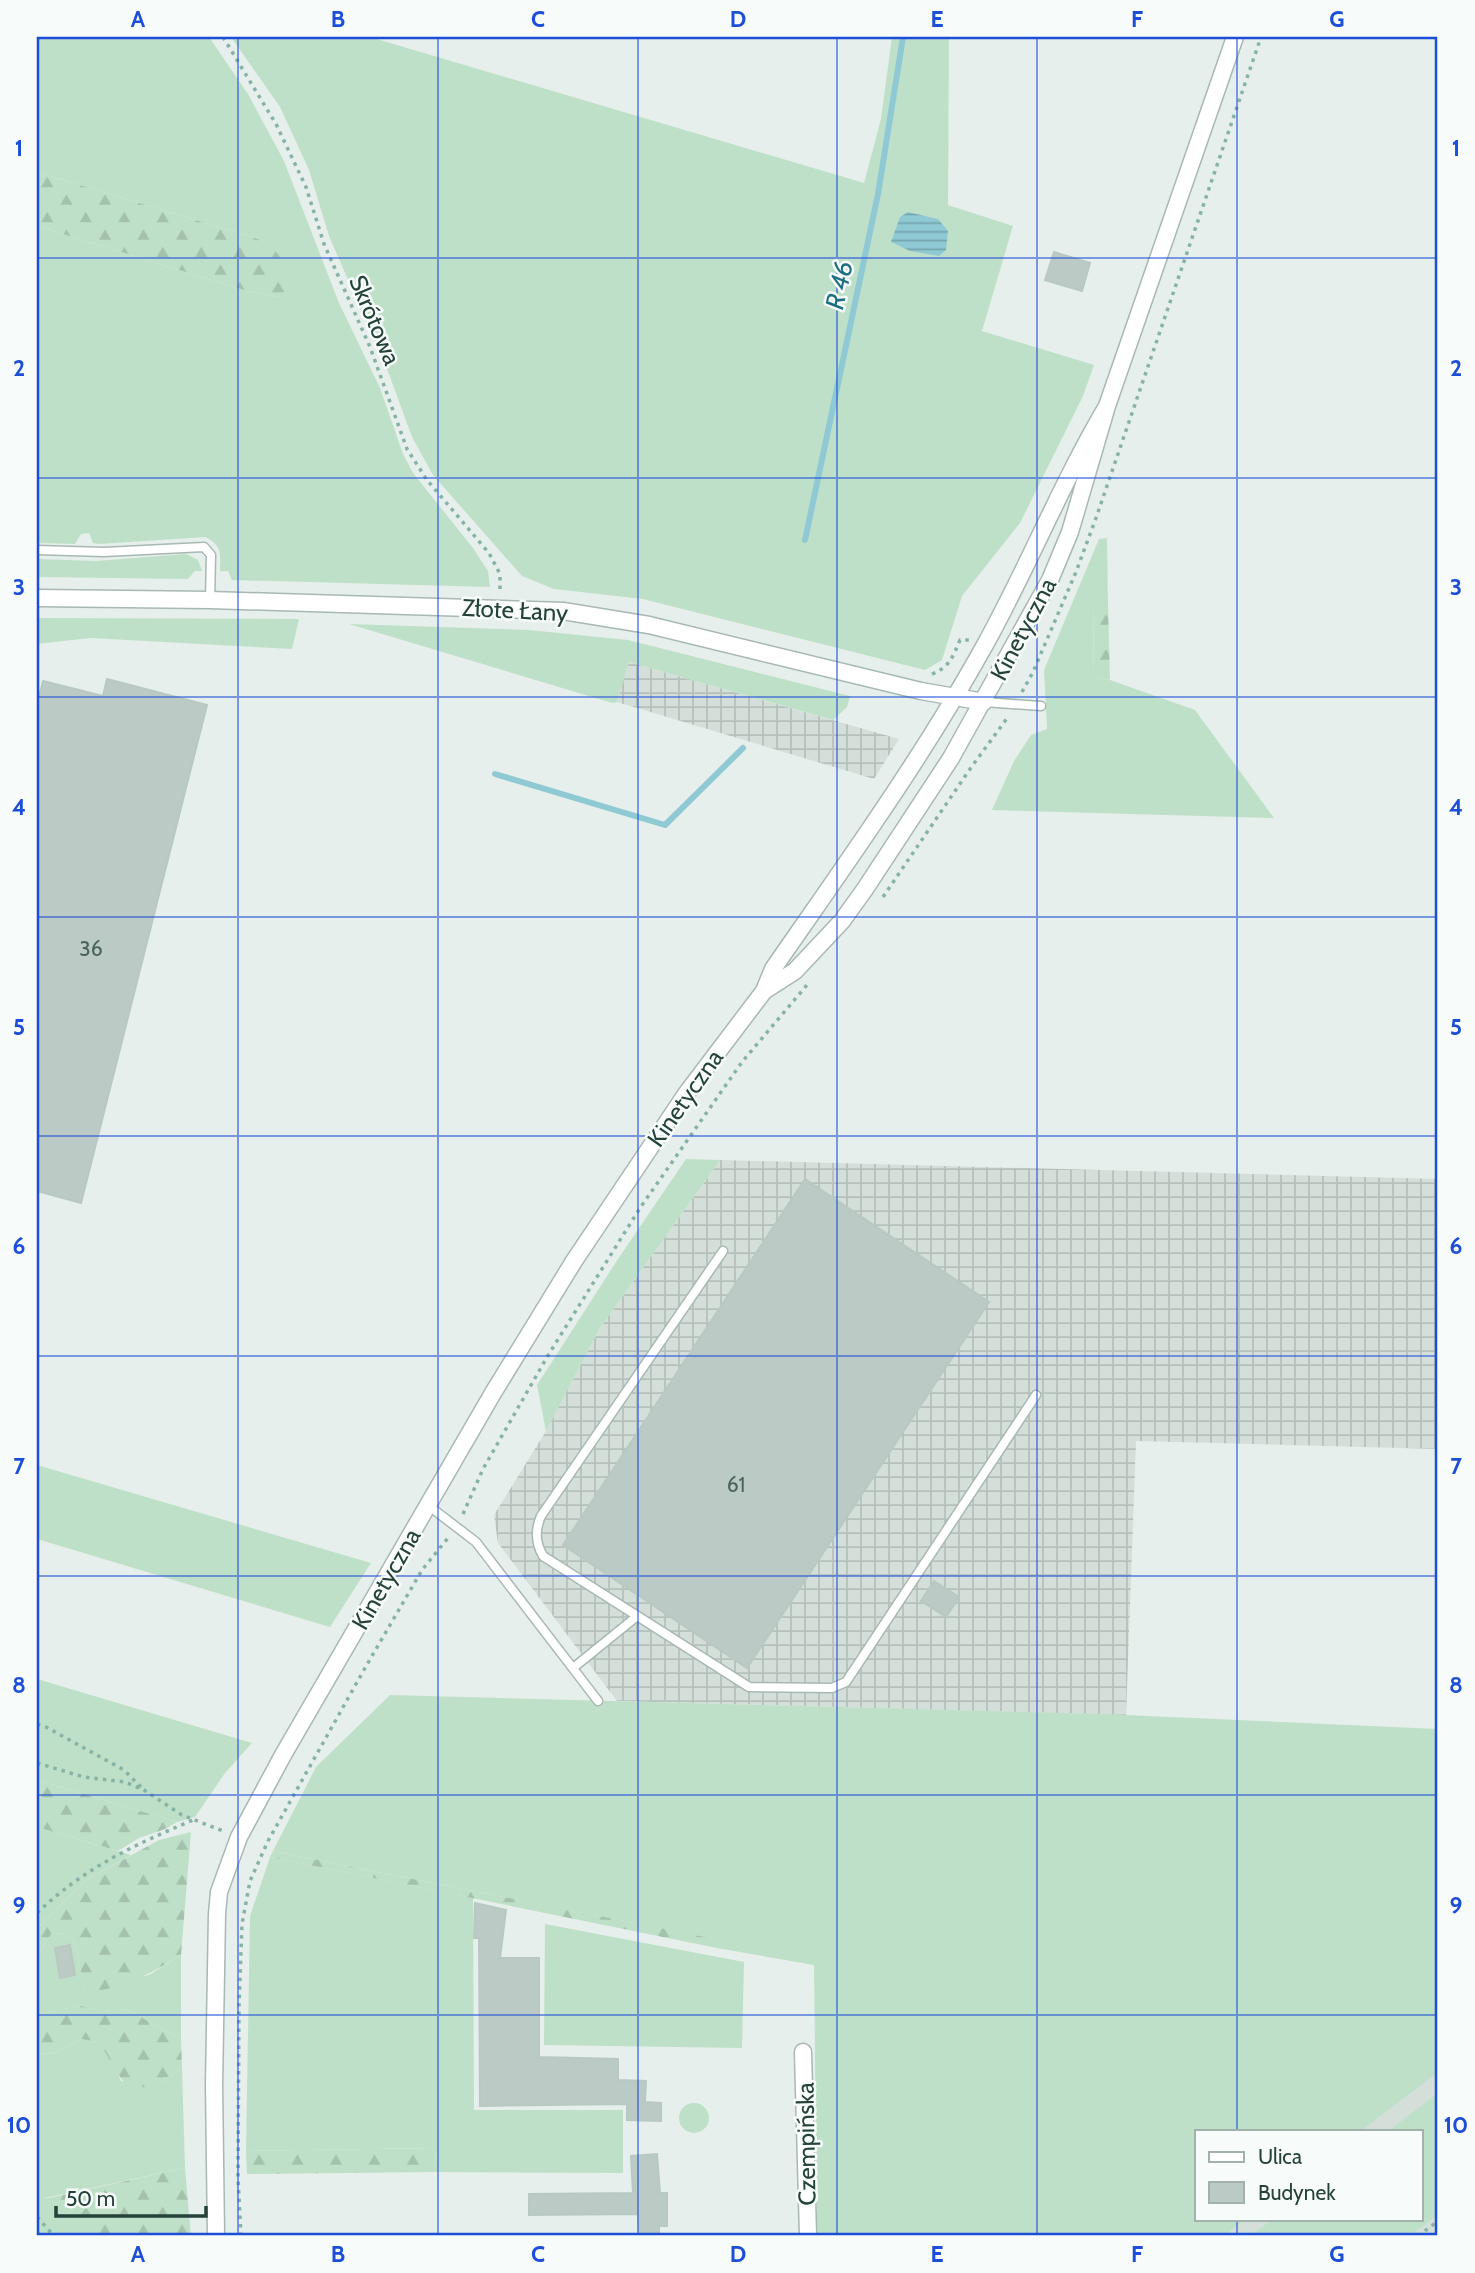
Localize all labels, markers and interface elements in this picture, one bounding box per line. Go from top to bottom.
text: A [131,5,146,33]
text: B [331,5,345,33]
text: C [531,5,545,33]
text: D [730,5,746,33]
text: E [930,5,944,33]
text: F [1131,5,1143,33]
text: G [1329,5,1345,33]
text: 1 [15,134,23,162]
text: 1 [1452,134,1460,162]
water label: R 46 [818,258,860,312]
street label: Skrótowa [343,271,407,370]
text: 2 [13,354,25,382]
text: 2 [1450,354,1462,382]
street label: Kinetyczna [984,572,1062,685]
text: 3 [13,573,25,601]
text: 3 [1450,573,1462,601]
street label: Złote Łany [461,593,569,627]
text: 4 [12,793,26,821]
text: 4 [1449,793,1463,821]
house number: 36 [79,936,103,961]
text: 5 [13,1013,25,1041]
text: 5 [1450,1013,1462,1041]
street label: Kinetyczna [641,1043,729,1152]
text: 6 [13,1232,25,1260]
text: 6 [1450,1232,1462,1260]
text: 7 [13,1452,25,1480]
text: 7 [1450,1452,1462,1480]
house number: 61 [727,1472,745,1497]
street label: Kinetyczna [345,1523,427,1635]
text: 8 [12,1671,26,1699]
text: 8 [1449,1671,1463,1699]
text: 9 [13,1891,25,1919]
text: 9 [1450,1891,1462,1919]
street label: Czempińska [790,2082,822,2206]
text: 10 [7,2111,31,2139]
text: 10 [1444,2111,1468,2139]
legend [1195,2130,1422,2220]
text: Ulica [1258,2144,1302,2169]
scale bar [56,2175,206,2219]
text: Budynek [1258,2180,1336,2205]
text: 50 m [66,2186,115,2211]
text: A [131,2240,146,2268]
text: B [331,2240,345,2268]
text: C [531,2240,545,2268]
text: D [730,2240,746,2268]
text: E [930,2240,944,2268]
text: F [1131,2240,1143,2268]
text: G [1329,2240,1345,2268]

